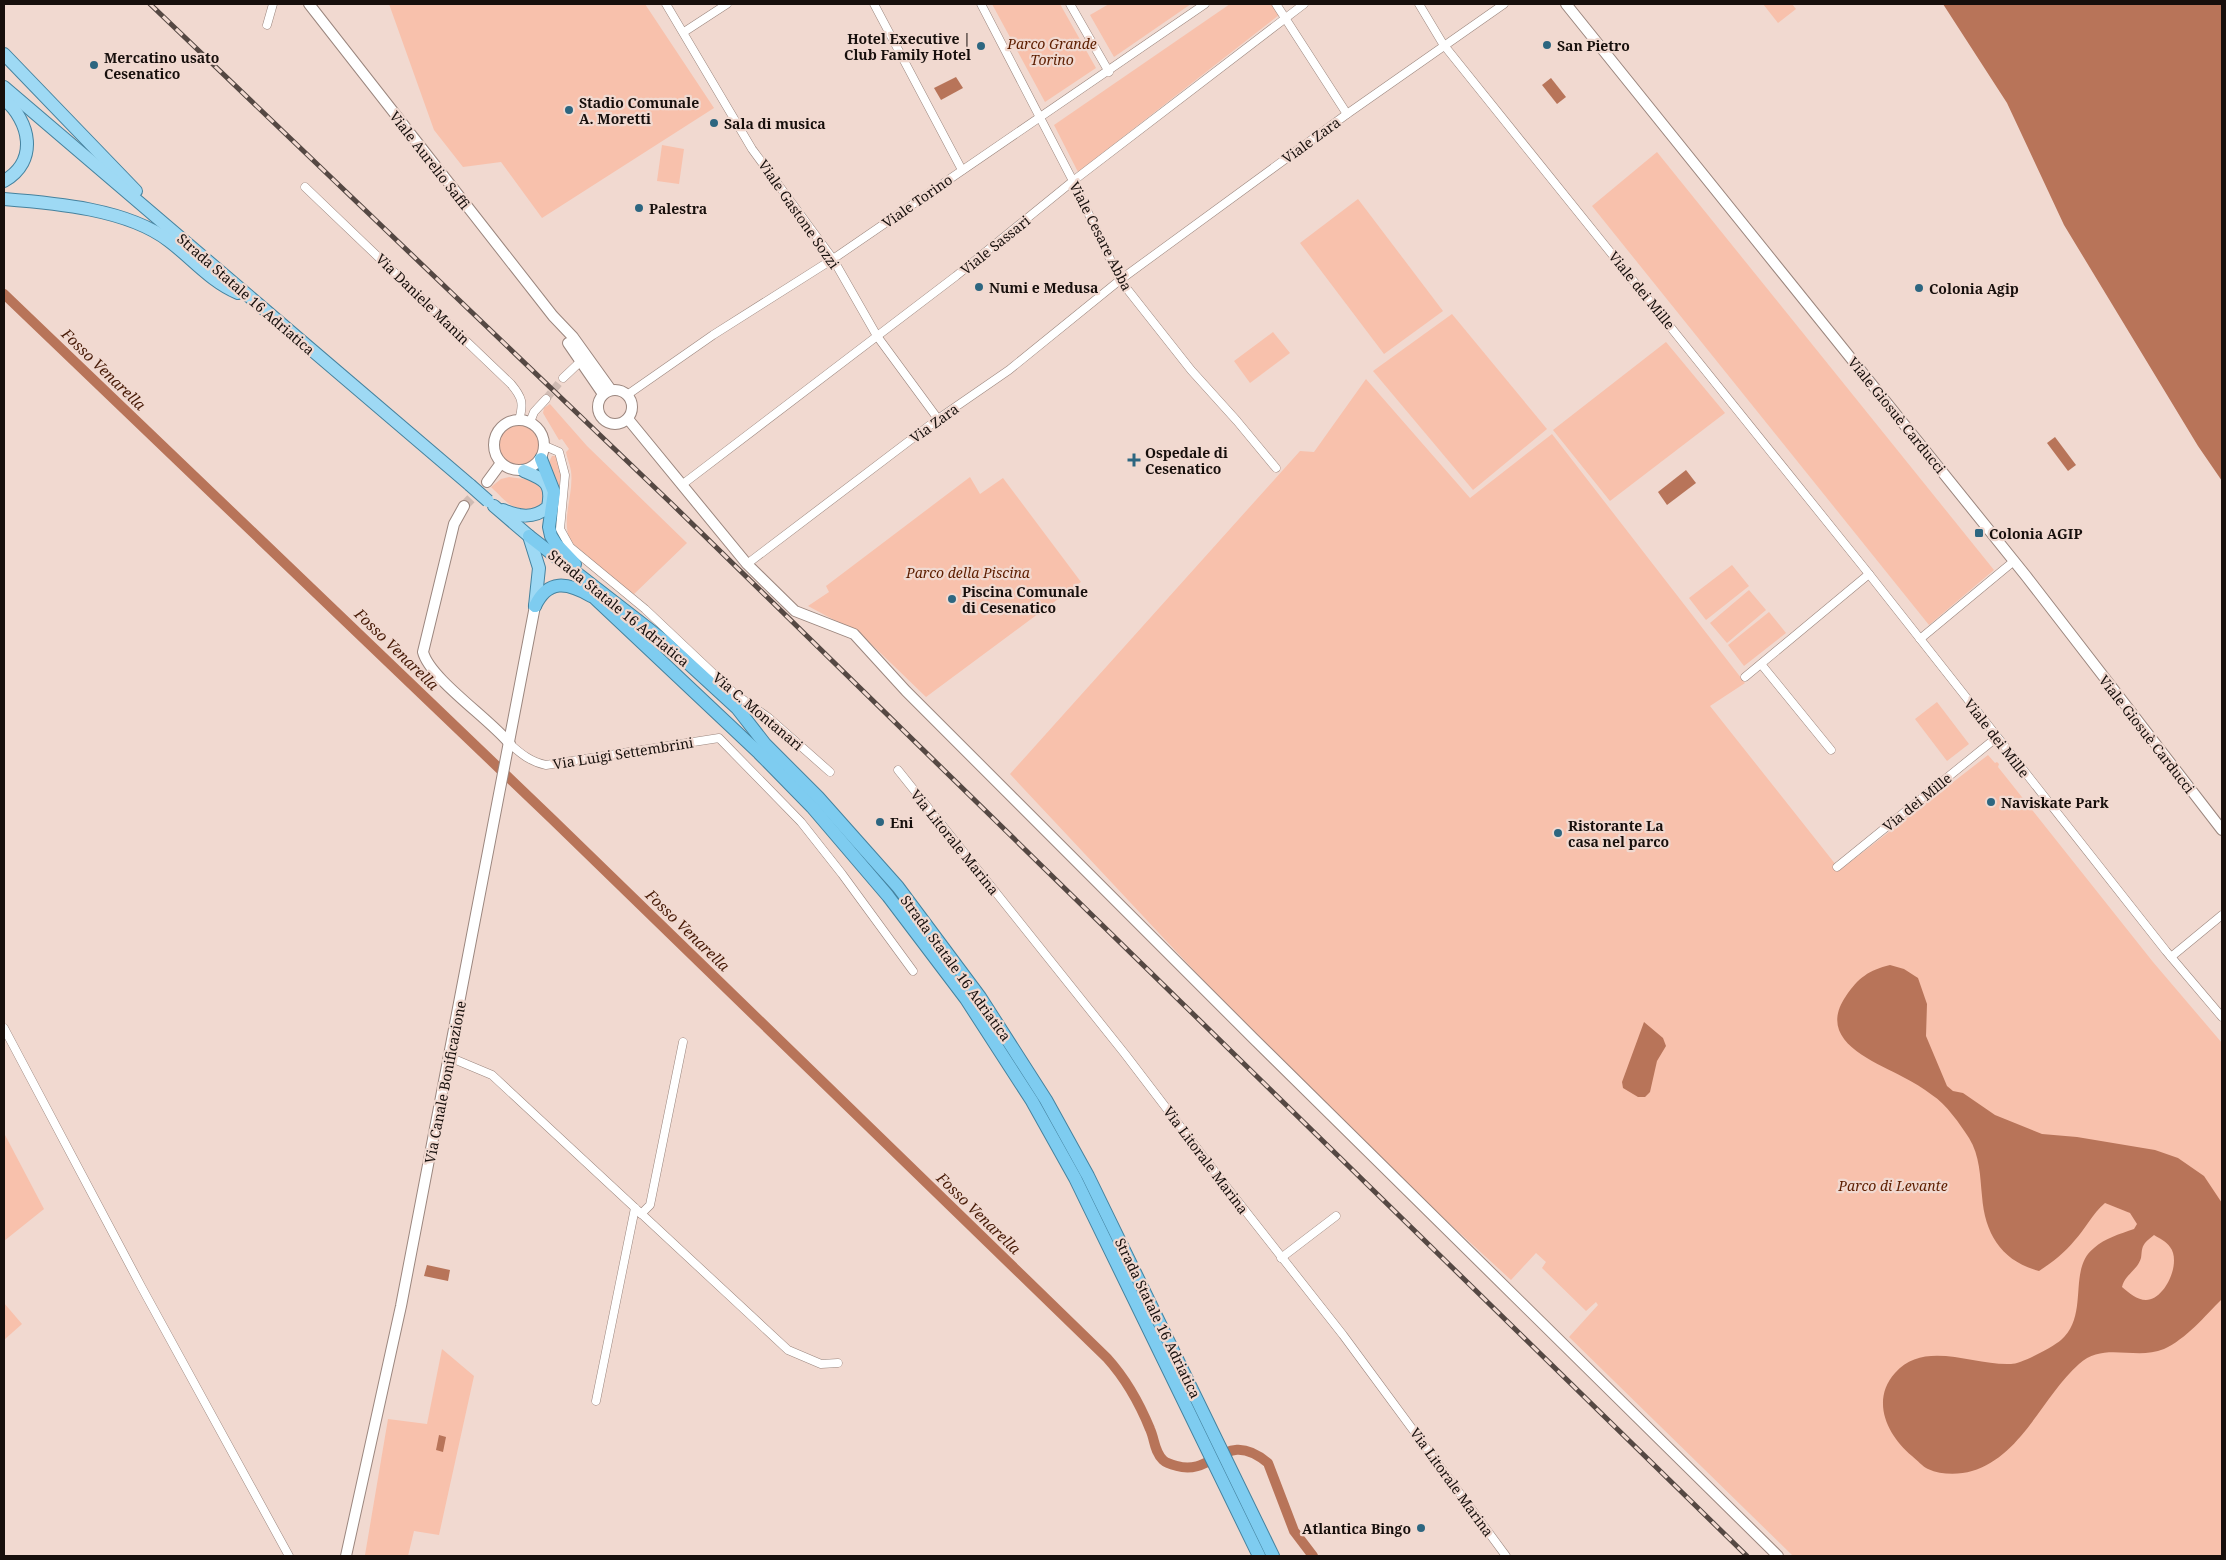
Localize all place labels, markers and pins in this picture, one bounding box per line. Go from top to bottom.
place label: Hotel Executive | Club Family Hotel [844,29,971,64]
place label: San Pietro [1557,36,1630,55]
marker: San Pietro [1541,39,1553,51]
marker: Hotel Executive | Club Family Hotel [975,40,987,52]
place label: Mercatino usato Cesenatico [104,48,219,83]
marker: Mercatino usato Cesenatico [88,59,100,71]
place label: Stadio Comunale A. Moretti [579,93,699,128]
marker: Stadio Comunale A. Moretti [563,104,575,116]
place label: Sala di musica [724,114,826,133]
marker: Sala di musica [708,117,720,129]
place label: Palestra [649,199,707,218]
marker: Palestra [633,202,645,214]
place label: Numi e Medusa [989,278,1098,297]
place label: Colonia Agip [1929,279,2019,298]
marker: Numi e Medusa [973,281,985,293]
marker: Colonia Agip [1913,282,1925,294]
place label: Ospedale di Cesenatico [1145,443,1228,478]
marker: Ospedale di Cesenatico [1127,453,1141,467]
place label: Colonia AGIP [1989,524,2082,543]
marker: Colonia AGIP [1973,527,1985,539]
place label: Piscina Comunale di Cesenatico [962,582,1088,617]
marker: Piscina Comunale di Cesenatico [946,593,958,605]
place label: Naviskate Park [2001,793,2109,812]
marker: Naviskate Park [1985,796,1997,808]
place label: Eni [890,813,913,832]
marker: Eni [874,816,886,828]
place label: Ristorante La casa nel parco [1568,816,1669,851]
marker: Ristorante La casa nel parco [1552,827,1564,839]
place label: Atlantica Bingo [1302,1519,1411,1538]
marker: Atlantica Bingo [1415,1522,1427,1534]

